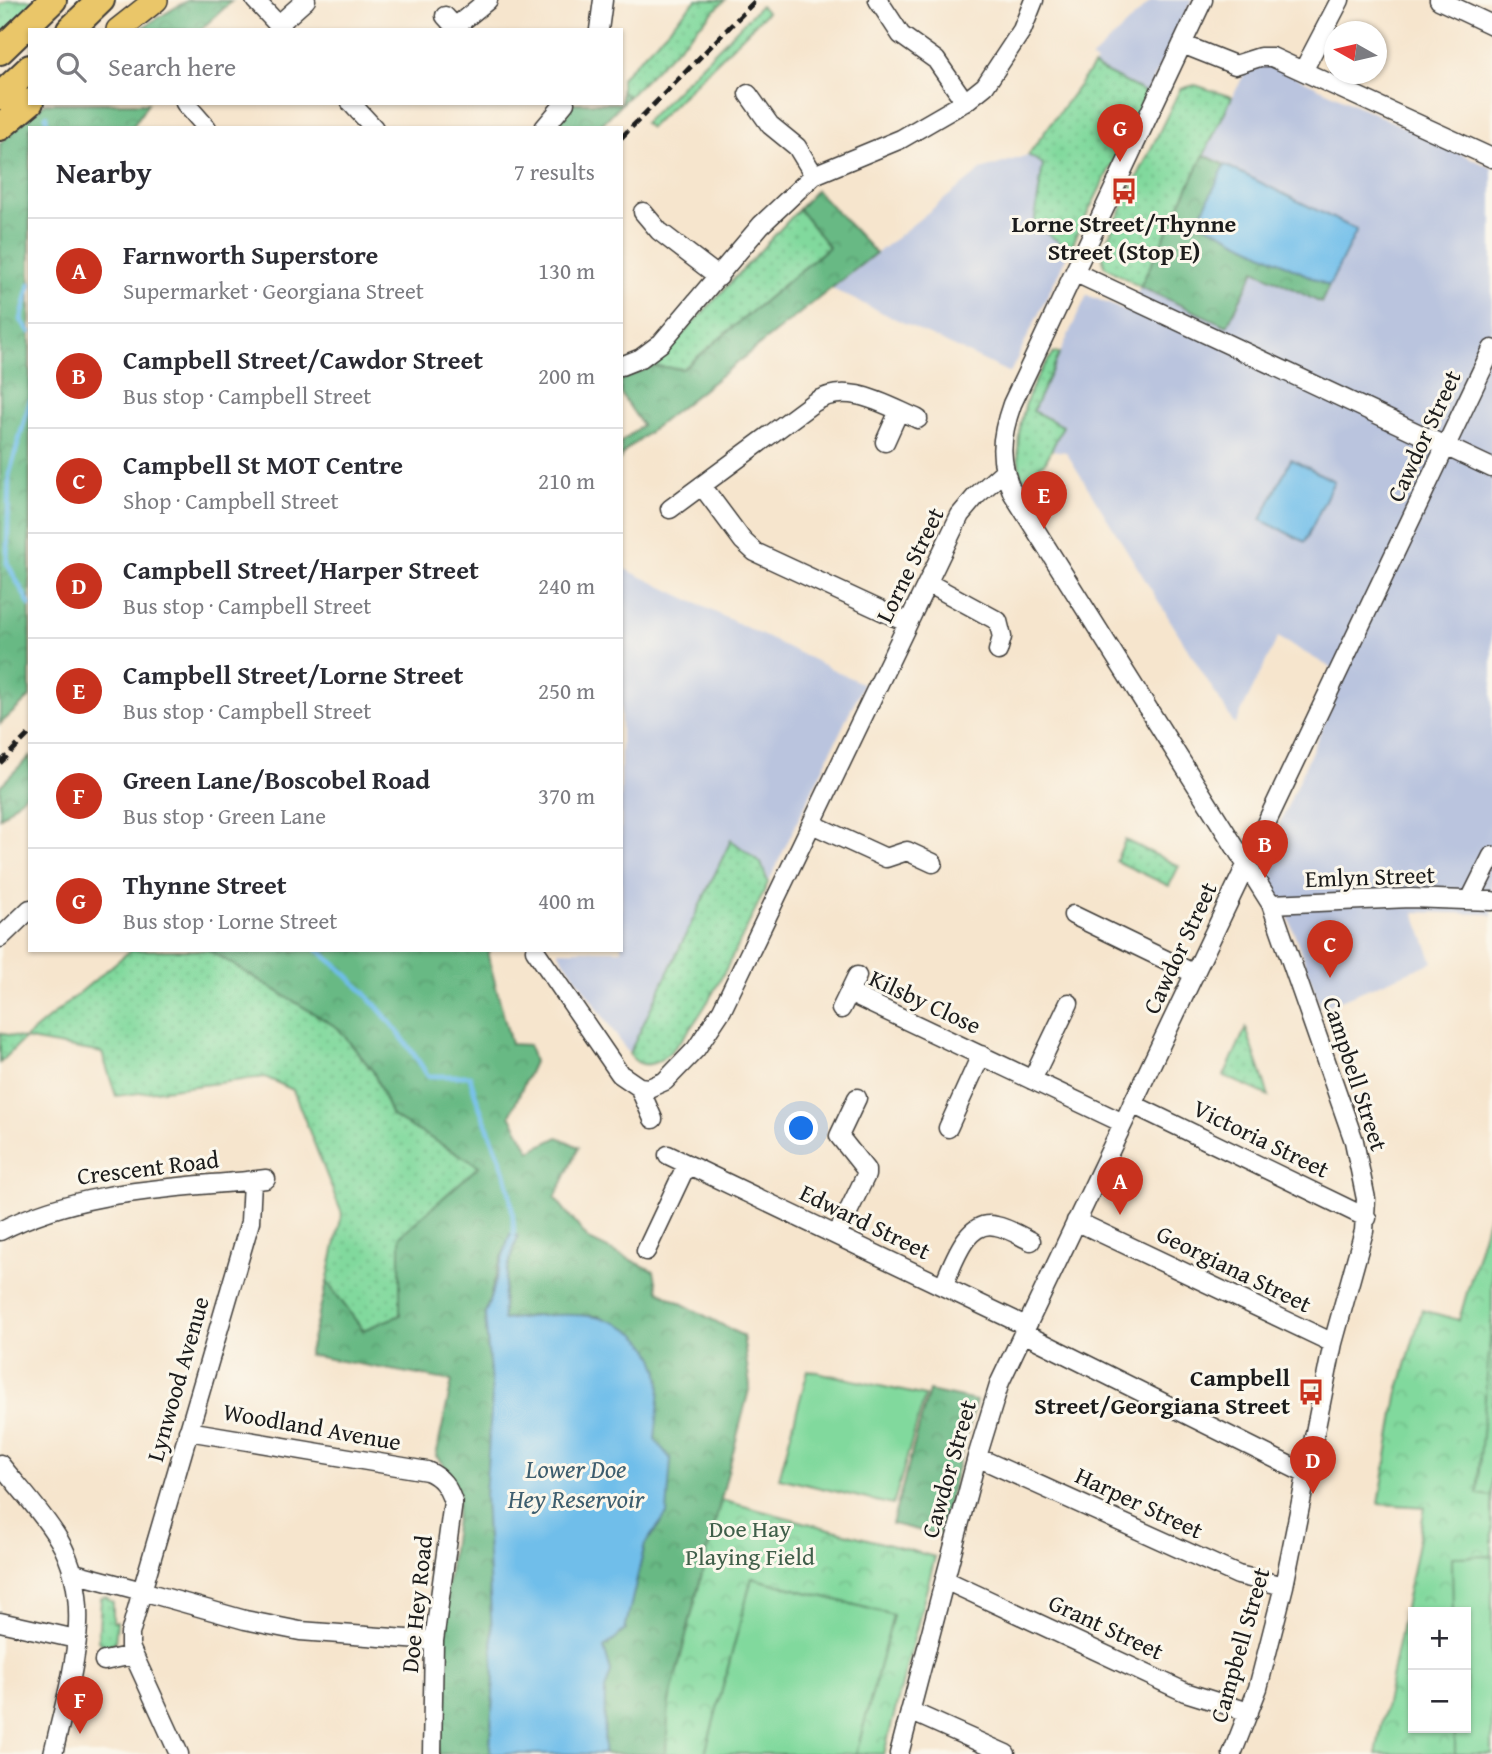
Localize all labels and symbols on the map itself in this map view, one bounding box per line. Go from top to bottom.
north arrow [1324,21,1387,84]
pin: G [1097,104,1143,162]
bus stop icon: Lorne Street/Thynne Street (Stop E) [1109,176,1139,206]
place label: Lorne Street/Thynne Street (Stop E) [1012,206,1237,269]
street label: Cawdor Street [1378,364,1470,508]
pin: E [1021,471,1067,529]
street label: Lorne Street [867,501,953,628]
pin: B [1242,820,1288,878]
street label: Emlyn Street [1304,857,1436,896]
street label: Cawdor Street [1134,876,1226,1020]
pin: C [1307,920,1353,978]
street label: Kilsby Close [864,960,987,1043]
street label: Campbell Street [1314,992,1397,1156]
street label: Victoria Street [1187,1090,1336,1187]
your location [784,1111,818,1145]
street label: Crescent Road [75,1141,221,1194]
pin: A [1097,1157,1143,1215]
street label: Edward Street [794,1175,937,1269]
street label: Georgiana Street [1151,1216,1318,1321]
street label: Lynwood Avenue [137,1292,218,1465]
place label: Campbell Street/Georgiana Street [1034,1360,1291,1423]
bus stop icon: Campbell Street/Georgiana Street [1296,1377,1326,1407]
street label: Woodland Avenue [220,1394,404,1459]
street label: Cawdor Street [912,1395,985,1542]
pin: D [1290,1436,1336,1494]
water label: Lower Doe Hey Reservoir [507,1449,646,1518]
street label: Harper Street [1070,1458,1209,1548]
park label: Doe Hay Playing Field [685,1511,815,1574]
street label: Doe Hey Road [392,1533,441,1674]
street label: Campbell Street [1201,1563,1279,1727]
street label: Grant Street [1043,1585,1170,1669]
pin: F [57,1676,103,1734]

